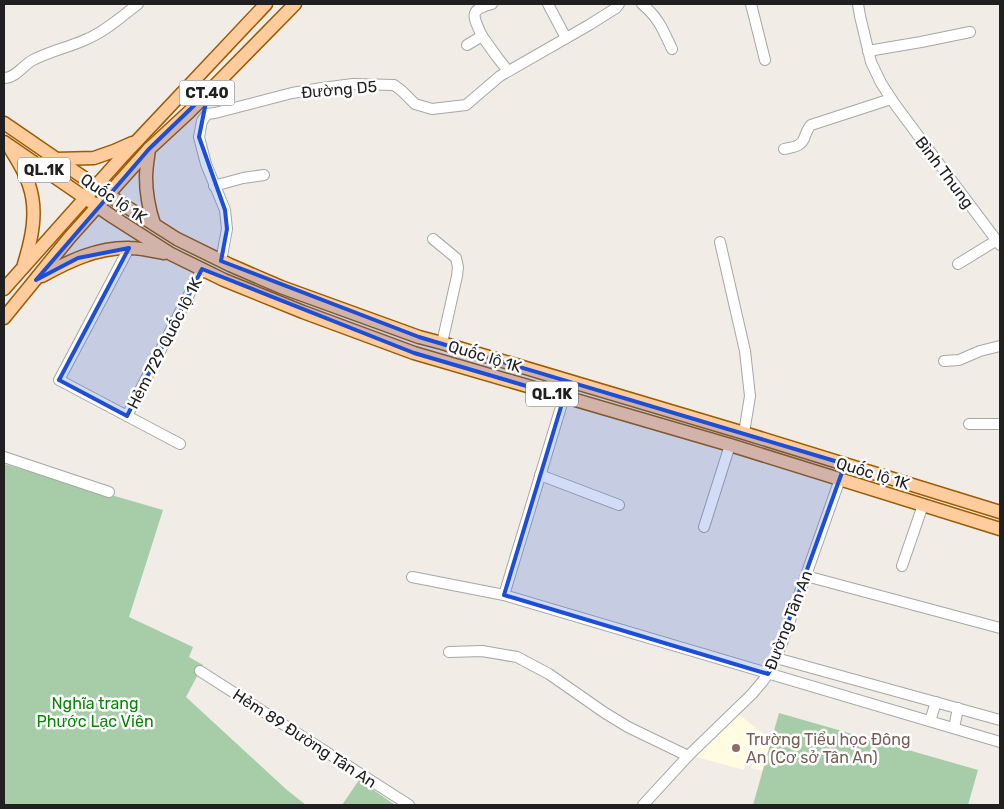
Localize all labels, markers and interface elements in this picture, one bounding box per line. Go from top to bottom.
street label: Đường D5 [300,77,378,102]
road number: CT.40 [180,80,234,106]
street label: Bình Thung [911,133,978,212]
road number: QL.1K [18,158,70,182]
street label: Quốc lộ 1K [77,168,151,228]
street label: Hẻm 729 Quốc lộ 1K [122,273,206,412]
street label: Quốc lộ 1K [446,335,525,377]
road number: QL.1K [526,382,578,406]
street label: Quốc lộ 1K [834,452,913,494]
street label: Đường Tân An [761,568,816,673]
street label: Hẻm 89 Đường Tân An [229,685,380,792]
park label: Nghĩa trang Phước Lạc Viên [36,694,154,731]
place label: Trường Tiểu học Đông An (Cơ sở Tân An) [746,730,911,767]
marker: Trường Tiểu học Đông An (Cơ sở Tân An) [730,742,742,754]

